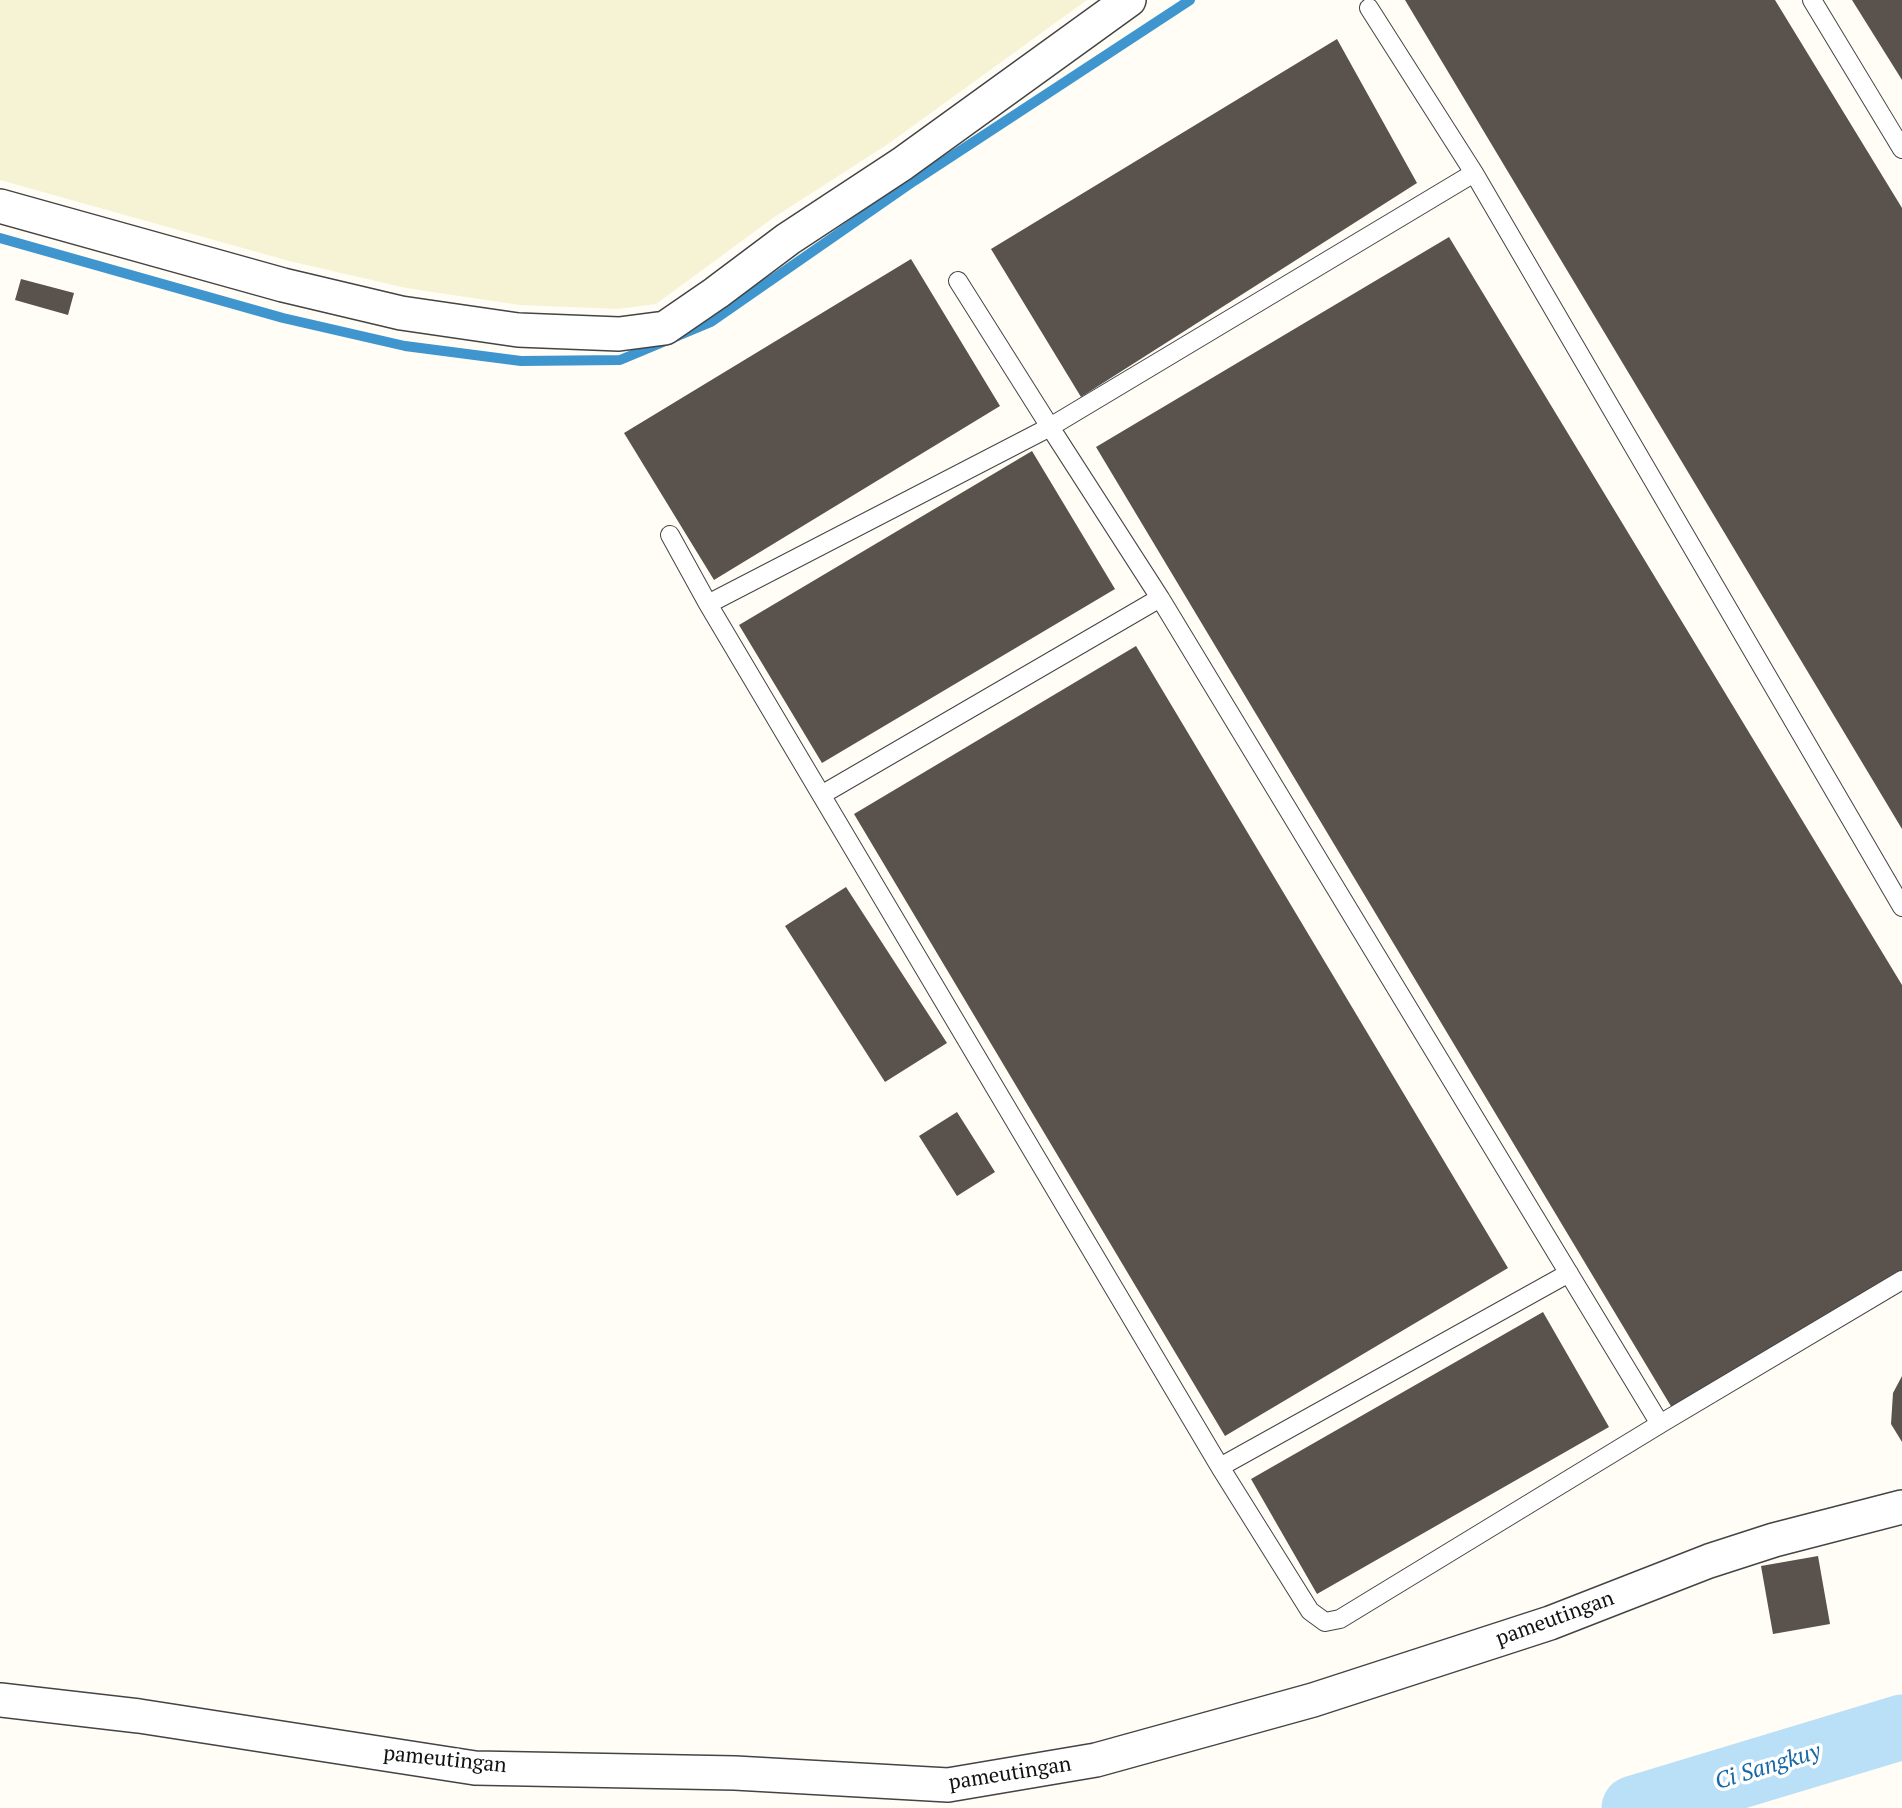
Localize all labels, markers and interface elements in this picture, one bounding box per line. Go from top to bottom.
street label: pameutingan [1492,1586,1618,1652]
water label: Ci Sangkuy [1712,1738,1824,1796]
street label: pameutingan [382,1741,508,1779]
street label: pameutingan [947,1752,1073,1796]

